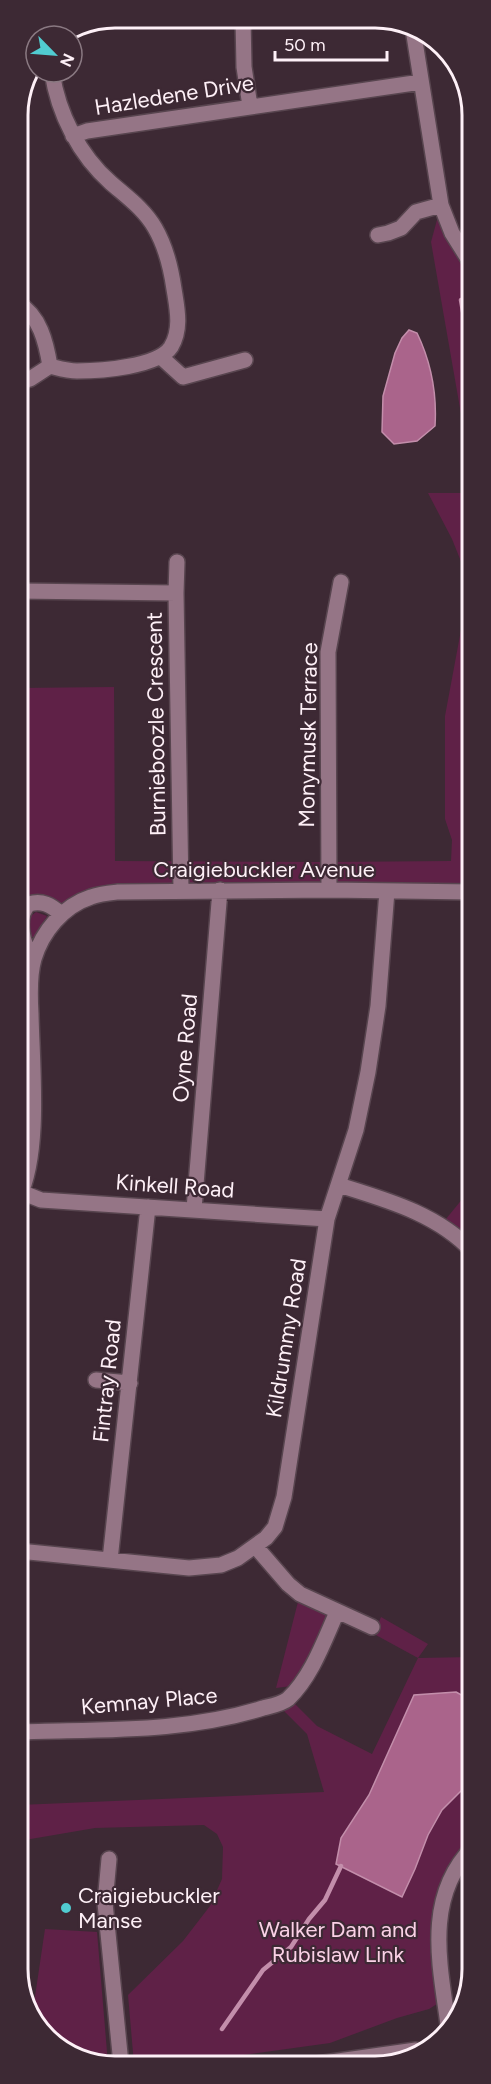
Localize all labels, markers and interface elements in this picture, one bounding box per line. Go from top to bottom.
north arrow [24,24,84,84]
scale bar [275,24,388,62]
text: 50 m [284,34,326,56]
text: N [56,51,78,70]
street label: Hazledene Drive [92,69,256,121]
street label: Burnieboozle Crescent [141,612,171,836]
street label: Monymusk Terrace [293,642,323,828]
street label: Craigiebuckler Avenue [153,856,375,883]
street label: Oyne Road [167,993,203,1103]
street label: Kinkell Road [115,1168,235,1204]
street label: Kildrummy Road [260,1256,312,1420]
street label: Fintray Road [87,1318,127,1444]
street label: Kemnay Place [80,1682,218,1720]
place label: Craigiebuckler Manse [78,1882,220,1934]
marker: Craigiebuckler Manse [59,1901,73,1915]
park label: Walker Dam and Rubislaw Link [259,1916,417,1968]

